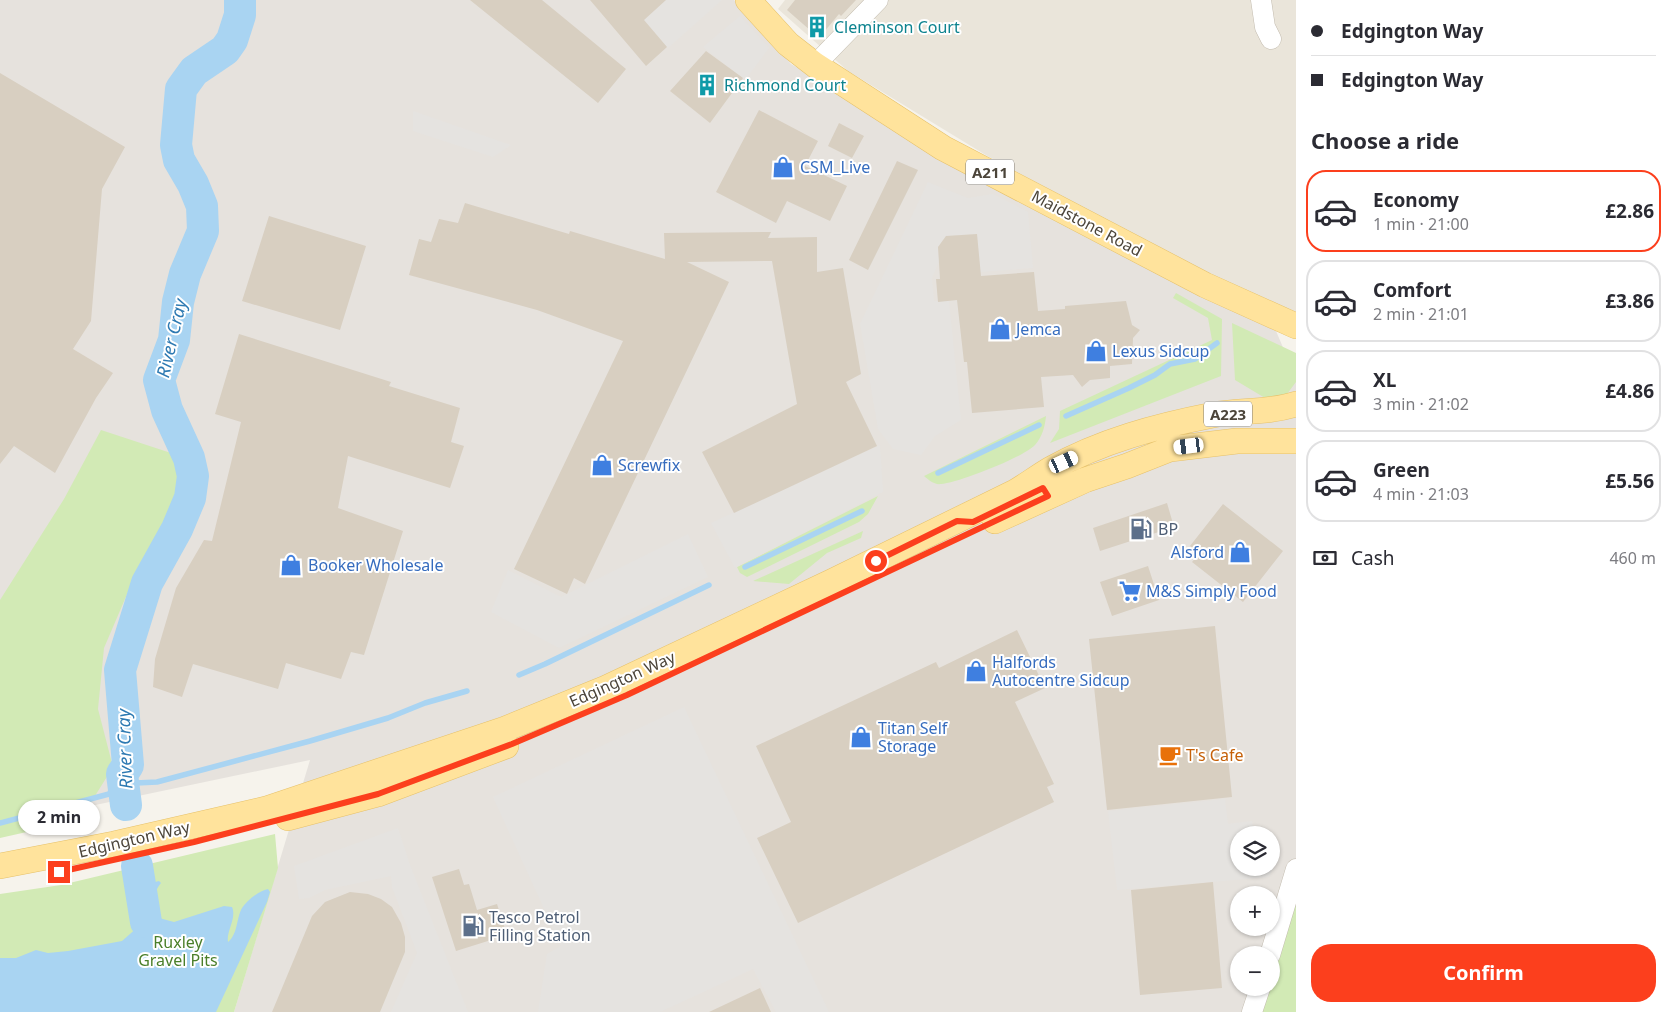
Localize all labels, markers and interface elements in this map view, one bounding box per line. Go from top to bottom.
building icon: Cleminson Court [804,14,830,40]
place label: Cleminson Court [834,16,960,38]
text: Edgington Way [1341,18,1483,44]
text: Edgington Way [1341,67,1483,93]
building icon: Richmond Court [694,72,720,98]
place label: Richmond Court [724,74,846,96]
text: Choose a ride [1311,125,1459,155]
shop icon: CSM_Live [770,154,796,180]
place label: CSM_Live [800,156,870,178]
road number: A211 [966,160,1014,184]
street label: Maidstone Road [1028,185,1146,261]
text: Economy [1373,187,1459,213]
icon: car [1313,189,1358,234]
text: £2.86 [1605,198,1654,224]
text: 1 min · 21:00 [1373,213,1469,235]
text: Comfort [1373,277,1452,303]
icon: car [1313,279,1358,324]
text: £3.86 [1605,288,1654,314]
water label: River Cray [150,295,192,380]
text: 2 min · 21:01 [1373,303,1469,325]
shop icon: Jemca [987,316,1013,342]
place label: Jemca [1014,318,1061,340]
shop icon: Lexus Sidcup [1083,338,1109,364]
place label: Lexus Sidcup [1112,340,1209,362]
text: XL [1373,367,1396,393]
icon: car [1313,369,1358,414]
text: £4.86 [1605,378,1654,404]
text: 3 min · 21:02 [1373,393,1469,415]
road number: A223 [1204,402,1252,426]
car [1173,437,1204,455]
car [1047,449,1080,475]
shop icon: Screwfix [589,452,615,478]
place label: Screwfix [618,454,681,476]
text: Green [1373,457,1430,483]
icon: car [1313,459,1358,504]
text: £5.56 [1605,468,1654,494]
text: 4 min · 21:03 [1373,483,1469,505]
fuel station icon: BP [1128,516,1154,542]
place label: BP [1158,518,1178,540]
shop icon: Alsford [1227,539,1253,565]
place label: Alsford [1171,541,1224,563]
icon: cash [1311,544,1339,572]
text: Cash [1351,545,1395,571]
text: 460 m [1609,547,1656,569]
route start [865,550,887,572]
shop icon: Booker Wholesale [278,552,304,578]
place label: Booker Wholesale [308,554,444,576]
supermarket icon: M&S Simply Food [1117,578,1143,604]
place label: M&S Simply Food [1146,580,1277,602]
street label: Edgington Way [566,646,679,712]
place label: Halfords Autocentre Sidcup [992,651,1130,691]
shop icon: Halfords Autocentre Sidcup [963,658,989,684]
water label: River Cray [111,707,137,789]
place label: Titan Self Storage [878,717,949,757]
shop icon: Titan Self Storage [848,724,874,750]
cafe icon: T's Cafe [1157,742,1183,768]
place label: T's Cafe [1186,744,1243,766]
callout: 2 min [18,800,100,834]
text: 2 min [37,806,81,828]
street label: Edgington Way [76,815,193,862]
map controls [1230,826,1280,996]
button: layers [1230,826,1280,876]
route end [48,861,70,883]
button: + [1230,886,1280,936]
place label: Tesco Petrol Filling Station [489,906,591,946]
fuel station icon: Tesco Petrol Filling Station [460,913,486,939]
park label: Ruxley Gravel Pits [138,931,218,971]
button: Confirm [1311,944,1656,1002]
button: − [1230,946,1280,996]

